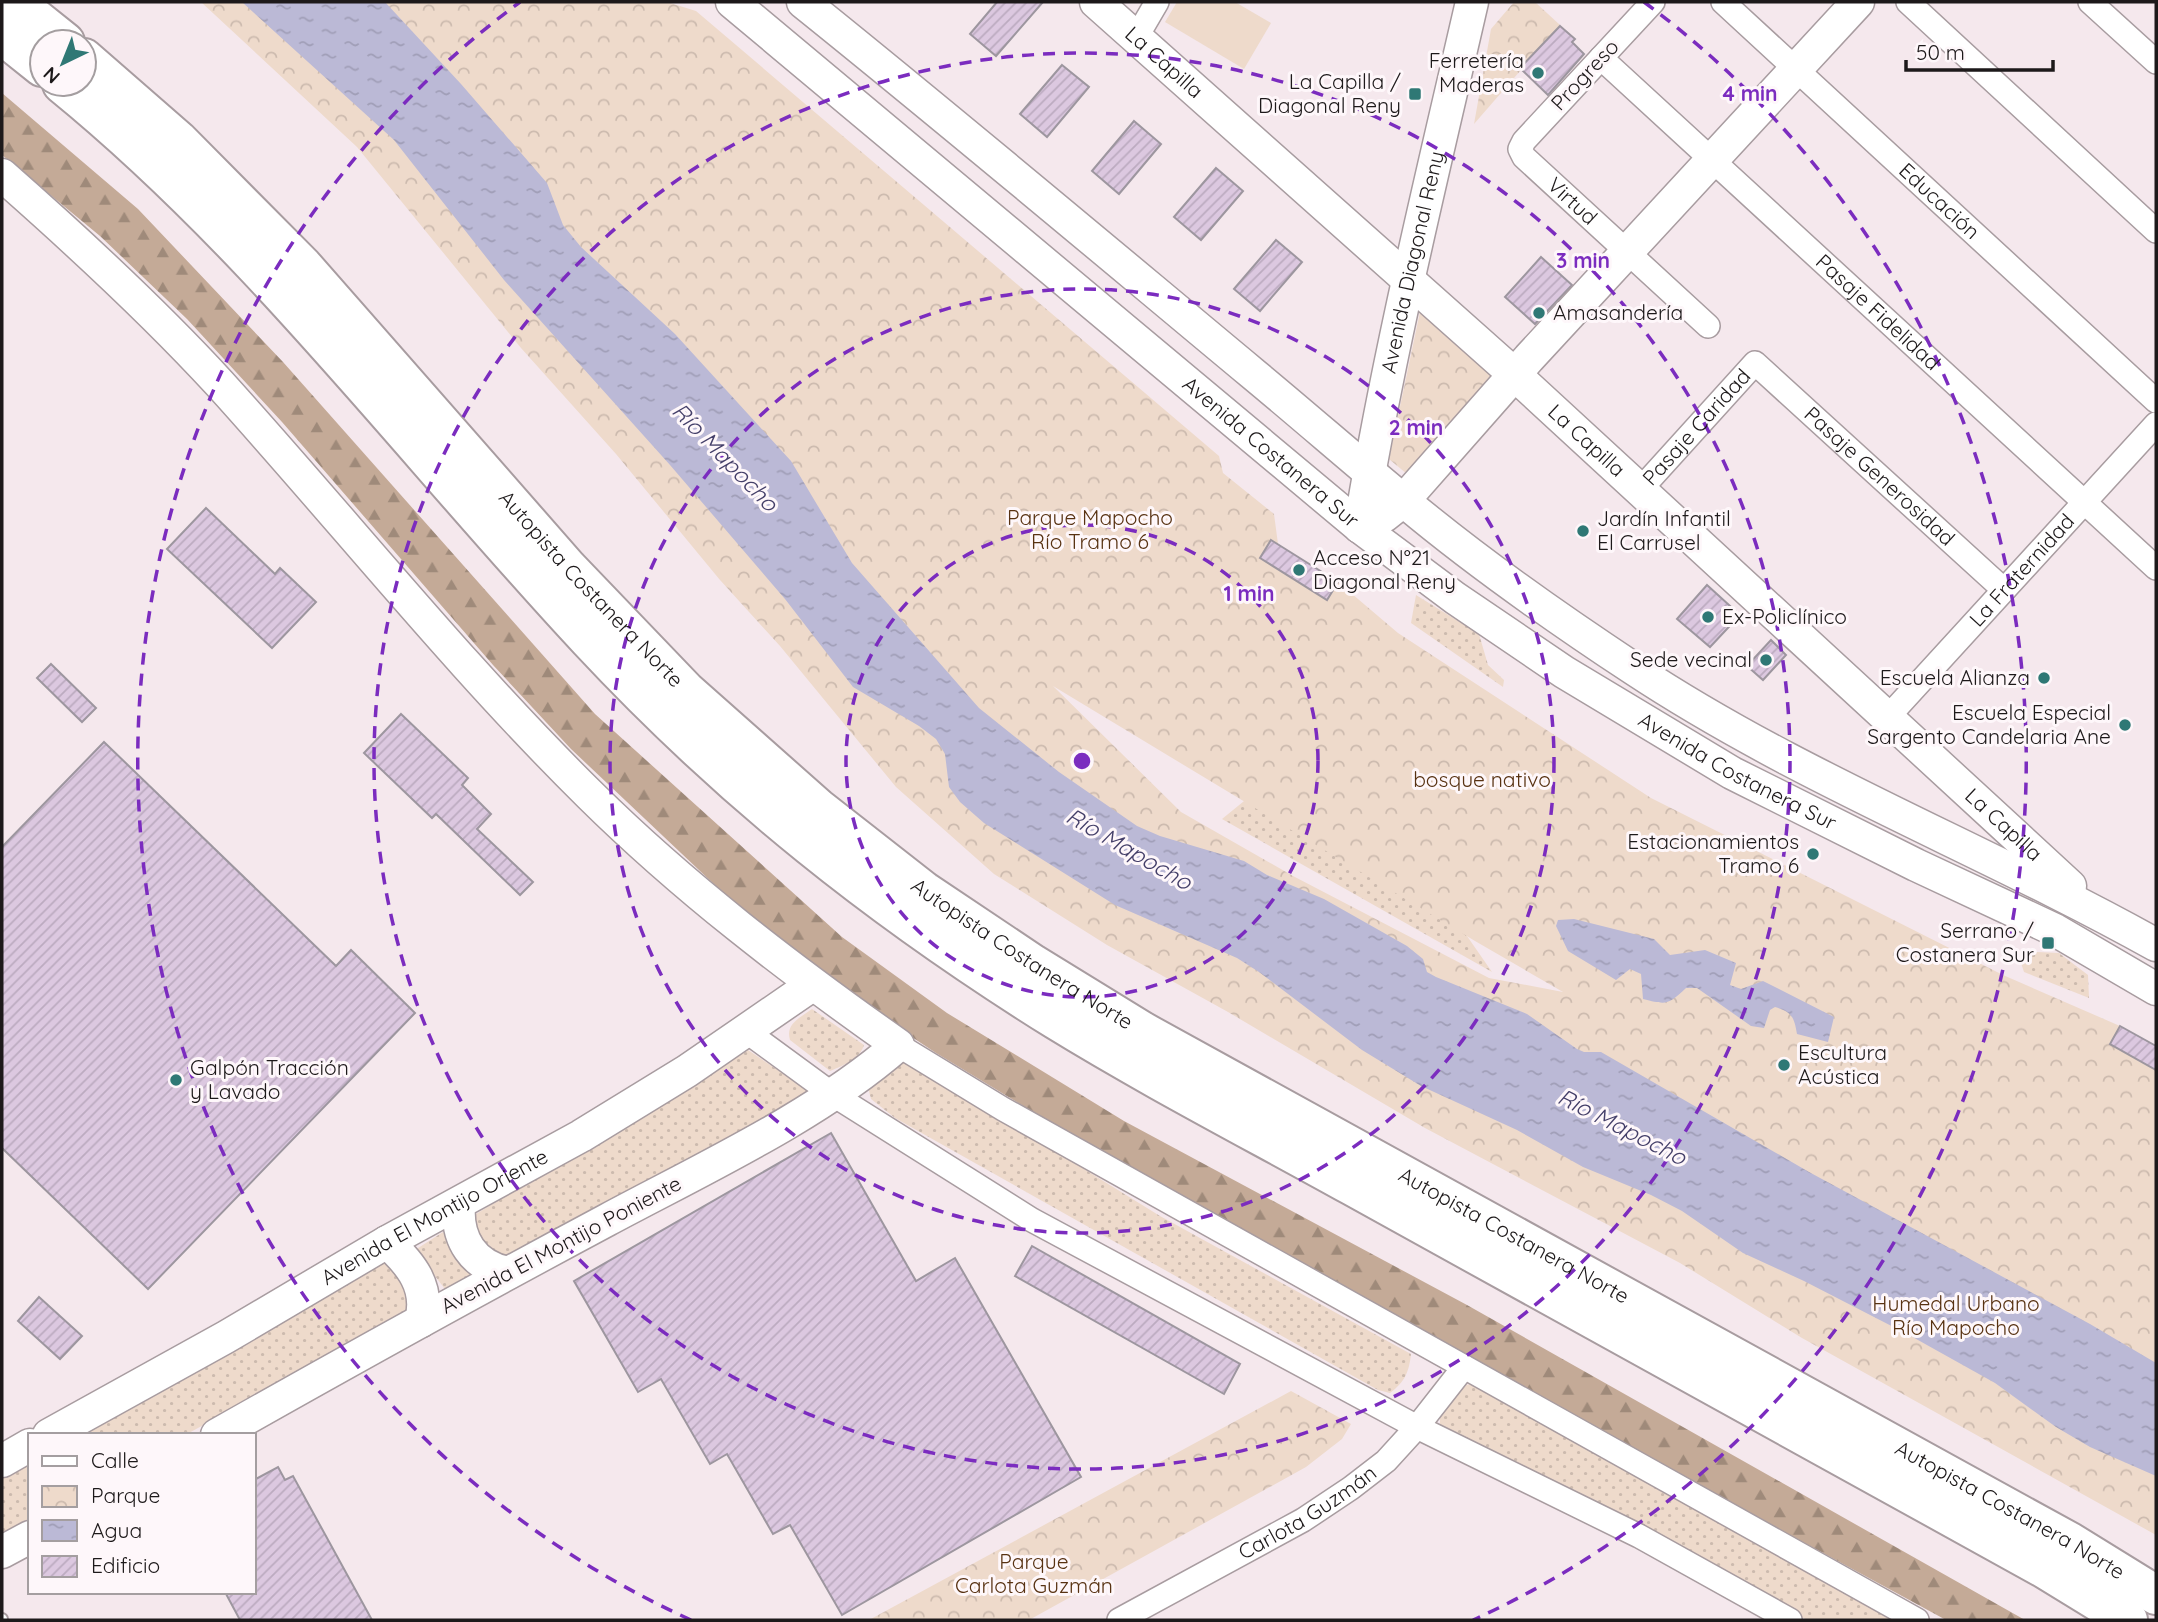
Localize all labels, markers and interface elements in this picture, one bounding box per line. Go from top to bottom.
street label: La Capilla [1120,20,1209,103]
north arrow [28,28,98,98]
scale bar [1906,28,2053,72]
street label: Progreso [1545,33,1624,115]
text: 50 m [1916,39,1965,65]
place label: Ferretería Maderas [1429,47,1524,97]
text: N [38,62,65,89]
marker: Ferretería Maderas [1530,65,1546,81]
place label: La Capilla / Diagonal Reny [1258,68,1401,118]
text: 4 min [1722,80,1778,106]
marker: La Capilla / Diagonal Reny [1407,86,1423,102]
street label: Avenida Diagonal Reny [1375,148,1449,375]
street label: Educación [1894,157,1986,244]
street label: Virtud [1543,171,1603,230]
text: 3 min [1556,247,1610,273]
street label: Pasaje Fidelidad [1811,248,1946,375]
place label: Amasandería [1553,299,1683,325]
marker: Amasandería [1531,305,1547,321]
street label: Pasaje Caridad [1637,363,1755,490]
street label: Avenida Costanera Sur [1178,370,1365,533]
water label: Río Mapocho [666,396,785,518]
street label: La Capilla [1543,398,1631,482]
street label: Pasaje Generosidad [1799,400,1961,551]
text: 2 min [1389,414,1443,440]
street label: Autopista Costanera Norte [494,485,689,692]
park label: Parque Mapocho Río Tramo 6 [1007,504,1173,554]
place label: Jardín Infantil El Carrusel [1597,505,1731,555]
street label: La Fraternidad [1963,508,2079,632]
marker: Jardín Infantil El Carrusel [1575,523,1591,539]
place label: Acceso N°21 Diagonal Reny [1313,544,1456,594]
marker: Acceso N°21 Diagonal Reny [1291,562,1307,578]
text: 1 min [1224,580,1274,606]
place label: Ex-Policlínico [1722,603,1847,629]
marker: Ex-Policlínico [1700,609,1716,625]
place label: Sede vecinal [1630,646,1752,672]
marker: Sede vecinal [1758,652,1774,668]
place label: Escuela Alianza [1880,664,2030,690]
marker: Escuela Alianza [2036,670,2052,686]
place label: Escuela Especial Sargento Candelaria Ane [1867,699,2111,749]
street label: Avenida Costanera Sur [1634,706,1841,835]
marker: Escuela Especial Sargento Candelaria Ane [2117,717,2133,733]
centre of rings [1070,749,1094,773]
park label: bosque nativo [1413,766,1551,792]
street label: La Capilla [1960,782,2048,866]
water label: Río Mapocho [1061,801,1198,897]
place label: Estacionamientos Tramo 6 [1627,828,1799,878]
marker: Estacionamientos Tramo 6 [1805,846,1821,862]
street label: Autopista Costanera Norte [906,872,1138,1034]
place label: Serrano / Costanera Sur [1896,917,2034,967]
marker: Serrano / Costanera Sur [2040,935,2056,951]
place label: Escultura Acústica [1798,1039,1887,1089]
place label: Galpón Tracción y Lavado [190,1054,349,1104]
marker: Escultura Acústica [1776,1057,1792,1073]
marker: Galpón Tracción y Lavado [168,1072,184,1088]
water label: Río Mapocho [1553,1082,1692,1172]
street label: Avenida El Montijo Oriente [316,1143,552,1290]
street label: Autopista Costanera Norte [1394,1161,1634,1309]
street label: Avenida El Montijo Poniente [436,1170,685,1319]
park label: Humedal Urbano Río Mapocho [1872,1290,2040,1340]
legend [28,1433,256,1594]
street label: Autopista Costanera Norte [1891,1434,2130,1585]
text: Calle [91,1447,139,1473]
street label: Carlota Guzmán [1234,1459,1381,1565]
text: Parque [91,1482,160,1508]
text: Agua [91,1517,142,1543]
park label: Parque Carlota Guzmán [955,1548,1113,1598]
text: Edificio [91,1552,160,1578]

